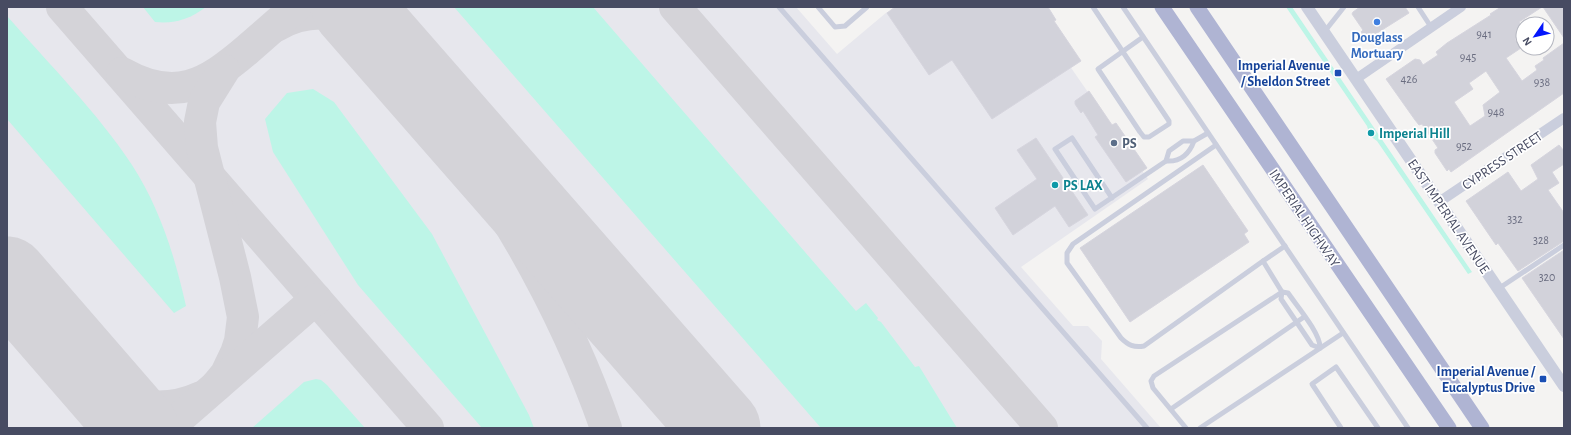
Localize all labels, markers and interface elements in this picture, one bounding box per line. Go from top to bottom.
north arrow [1515,16,1555,56]
marker: Douglass Mortuary [1372,17,1382,27]
house number: 941 [1476,28,1492,40]
place label: Douglass Mortuary [1351,31,1404,61]
text: N [1520,35,1534,48]
house number: 945 [1460,51,1476,63]
place label: Imperial Avenue / Sheldon Street [1238,59,1330,89]
marker: Imperial Avenue / Sheldon Street [1333,68,1343,78]
house number: 426 [1401,73,1418,85]
house number: 938 [1534,76,1550,88]
house number: 948 [1487,106,1505,118]
place label: Imperial Hill [1379,127,1450,141]
marker: Imperial Hill [1366,128,1376,138]
street label: CYPRESS STREET [1460,129,1545,193]
place label: PS [1122,137,1137,151]
marker: PS [1109,138,1119,148]
house number: 952 [1456,140,1473,152]
street label: EAST IMPERIAL AVENUE [1405,157,1492,276]
street label: IMPERIAL HIGHWAY [1266,167,1342,270]
place label: PS LAX [1063,179,1103,193]
marker: PS LAX [1050,180,1060,190]
house number: 332 [1507,213,1523,225]
house number: 328 [1533,234,1549,246]
house number: 320 [1539,271,1555,283]
place label: Imperial Avenue / Eucalyptus Drive [1437,365,1536,395]
marker: Imperial Avenue / Eucalyptus Drive [1538,374,1548,384]

